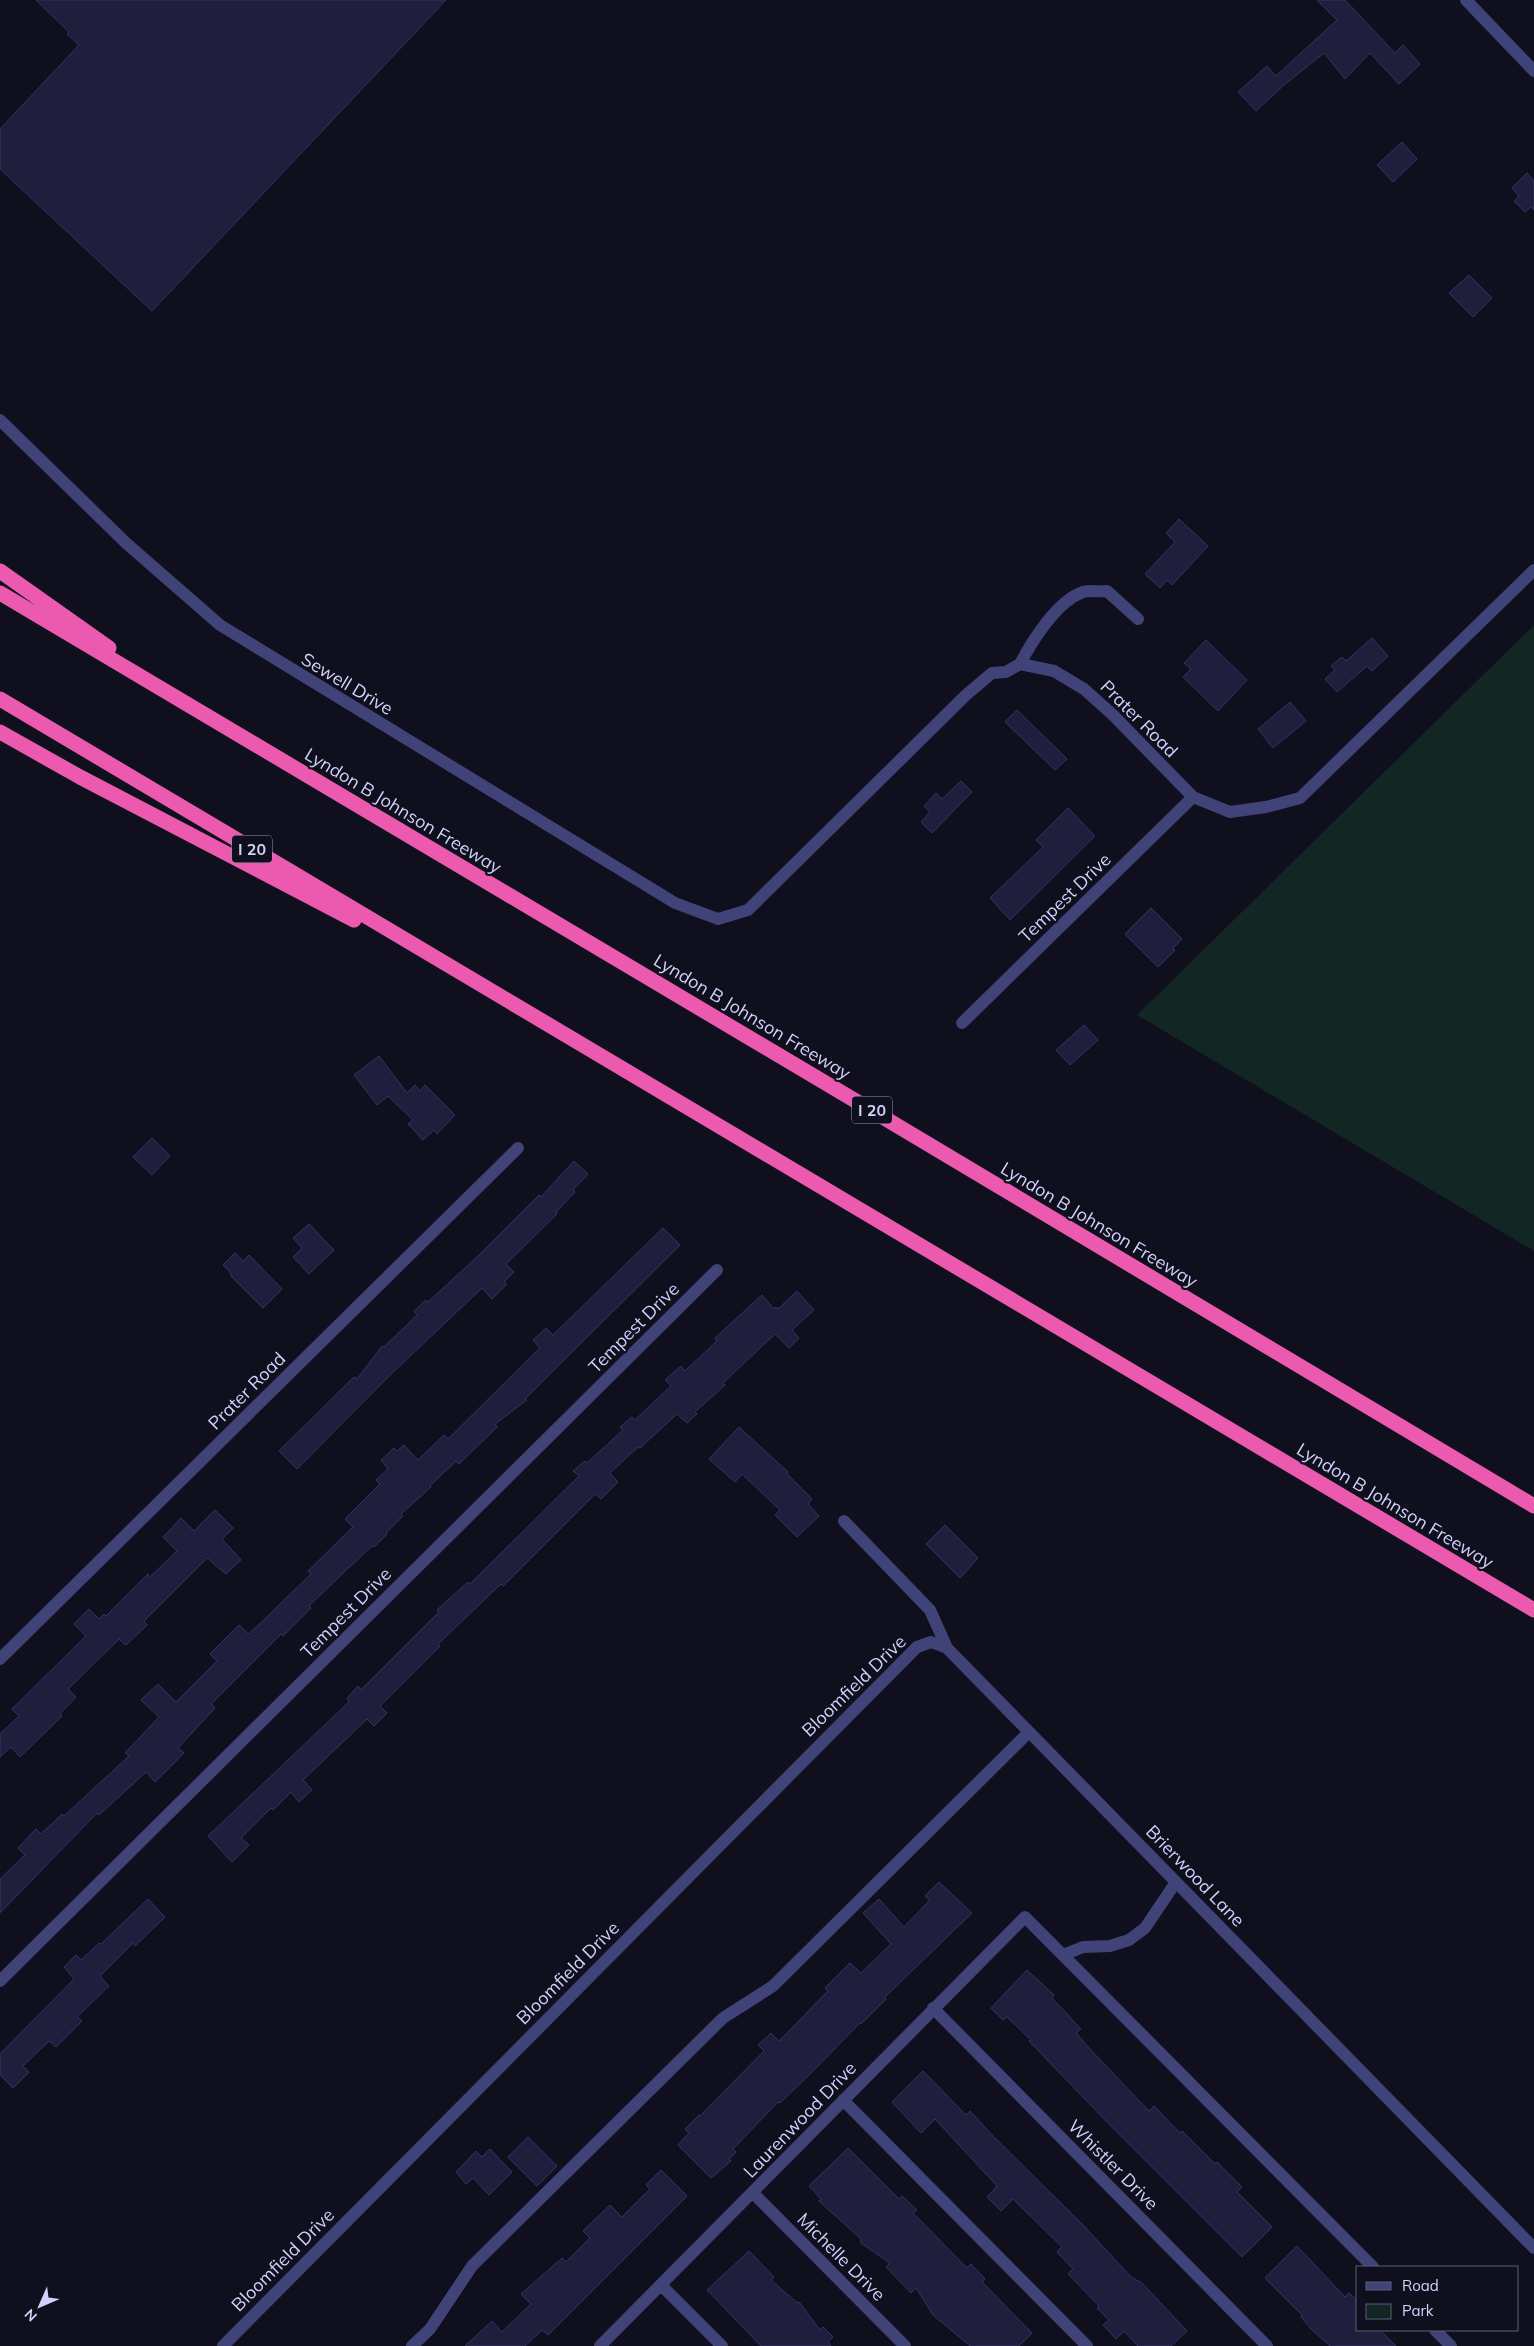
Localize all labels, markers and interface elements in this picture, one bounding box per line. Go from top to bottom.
street label: Sewell Drive [297,647,397,720]
street label: Prater Road [1096,675,1183,762]
street label: Lyndon B Johnson Freeway [301,743,506,879]
road number: I 20 [232,836,272,862]
street label: Tempest Drive [1014,848,1115,947]
street label: Lyndon B Johnson Freeway [650,949,855,1085]
road number: I 20 [852,1096,892,1124]
street label: Lyndon B Johnson Freeway [997,1157,1202,1293]
street label: Tempest Drive [583,1277,684,1378]
street label: Prater Road [203,1347,290,1434]
street label: Lyndon B Johnson Freeway [1293,1438,1498,1574]
street label: Tempest Drive [295,1562,396,1663]
street label: Bloomfield Drive [797,1630,911,1741]
street label: Brierwood Lane [1141,1820,1250,1931]
street label: Bloomfield Drive [511,1916,624,2029]
street label: Laurenwood Drive [738,2057,861,2183]
street label: Whistler Drive [1063,2115,1163,2215]
street label: Bloomfield Drive [226,2203,339,2316]
street label: Michelle Drive [792,2208,890,2306]
legend [1356,2266,1519,2331]
text: Road [1402,2276,1439,2295]
north arrow [15,2281,65,2331]
text: Park [1402,2301,1434,2320]
text: N [21,2305,41,2325]

